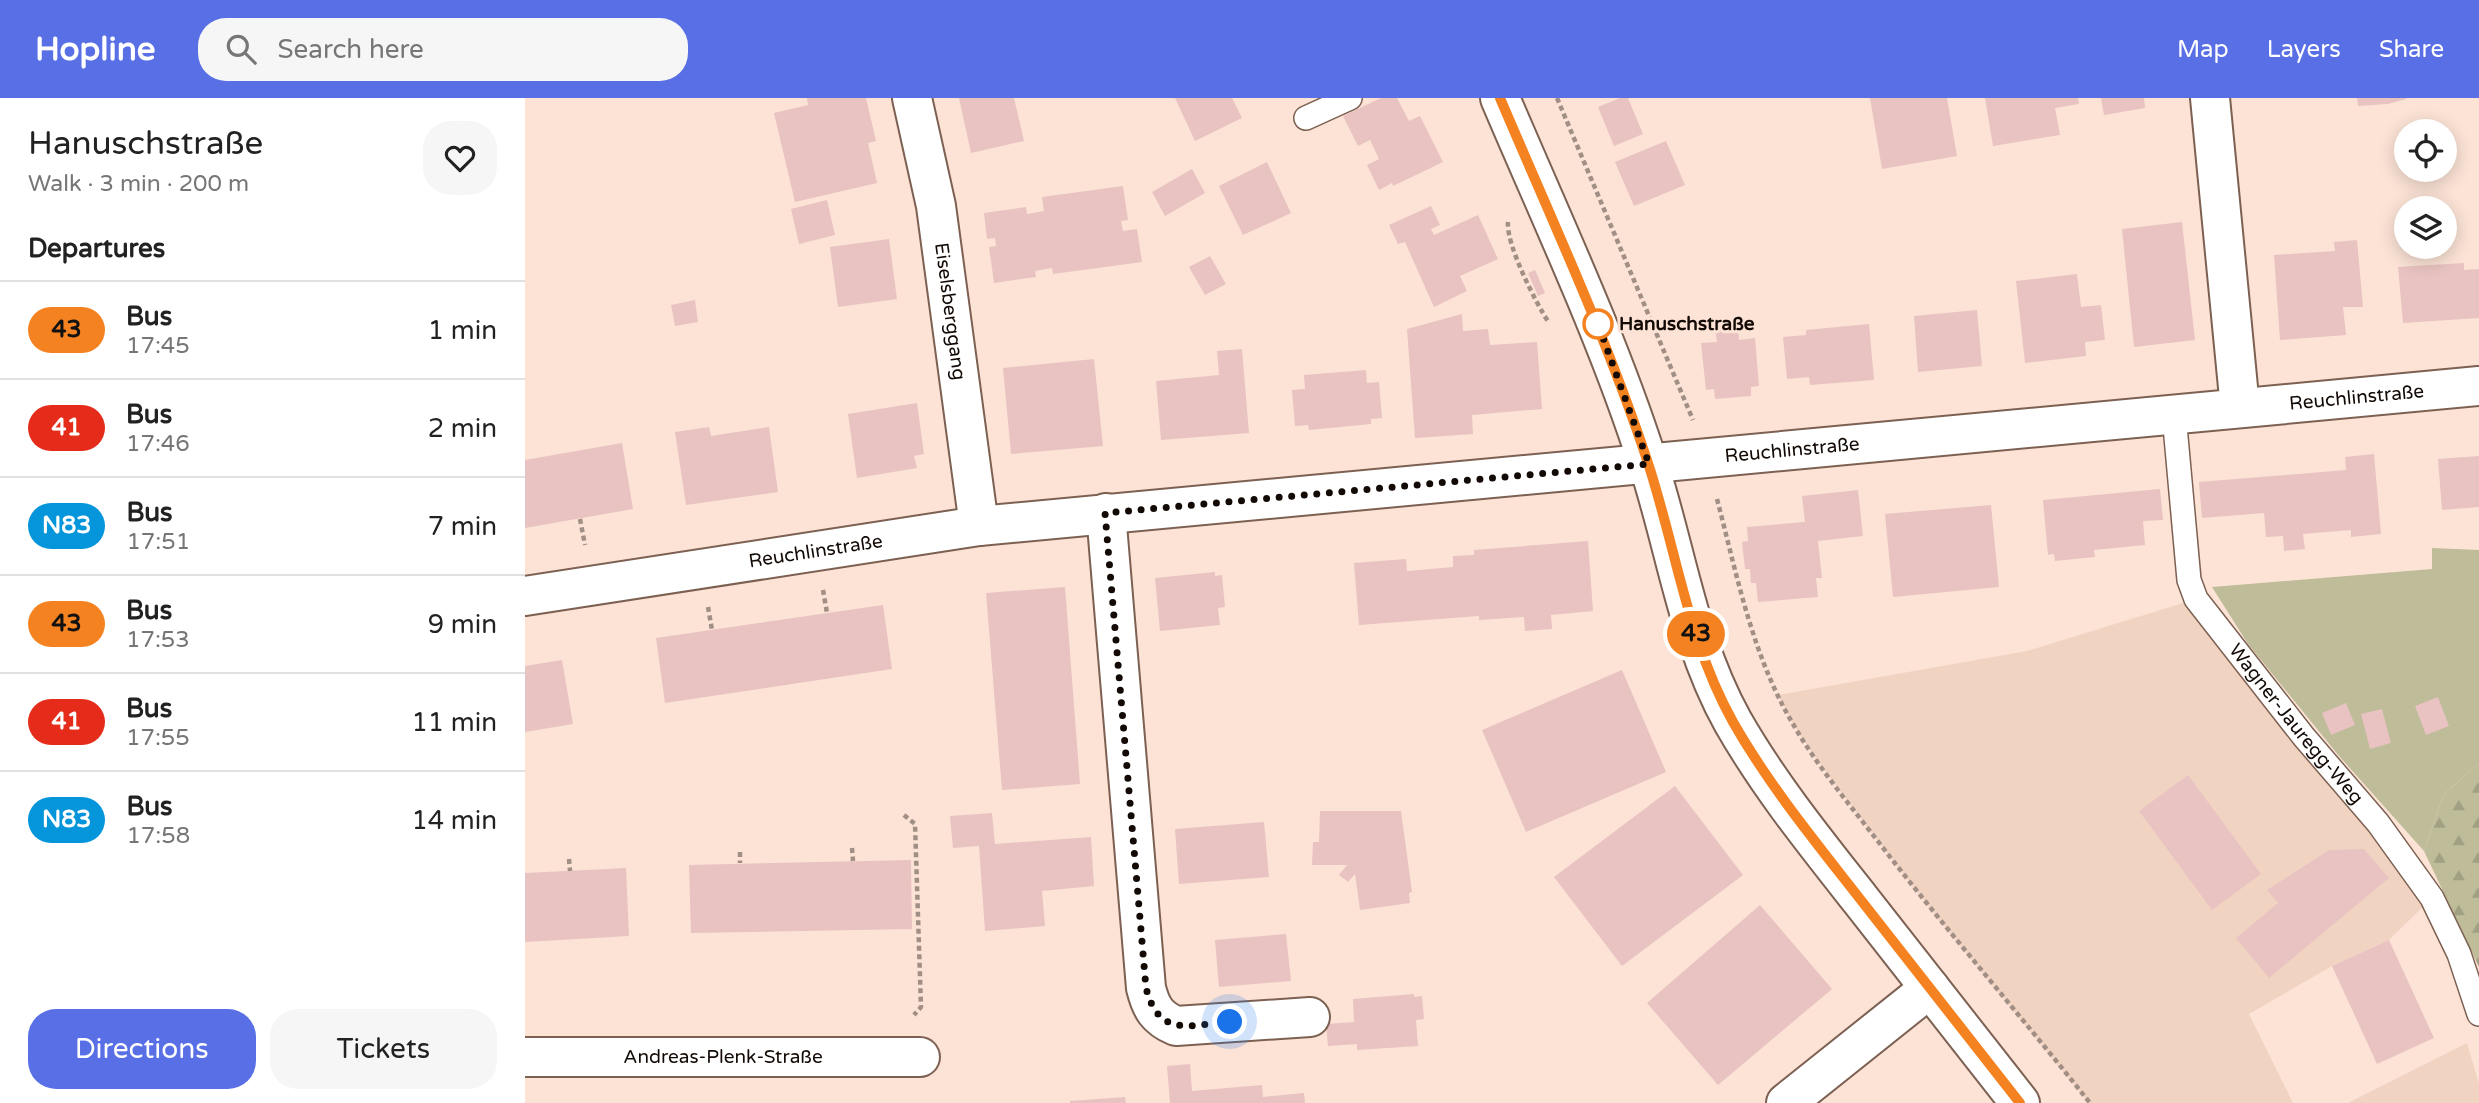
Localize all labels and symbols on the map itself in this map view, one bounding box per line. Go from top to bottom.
street label: Eiselsberggang [930,241,970,382]
marker: Hanuschstraße [1583,309,1613,339]
place label: Hanuschstraße [1619,313,1755,335]
street label: Reuchlinstraße [2288,380,2425,415]
street label: Reuchlinstraße [1724,433,1860,467]
street label: Reuchlinstraße [747,530,884,572]
line badge: 43 [1665,611,1727,657]
street label: Wagner-Jauregg-Weg [2224,639,2368,809]
your location [1212,1004,1247,1039]
street label: Andreas-Plenk-Straße [623,1046,823,1068]

